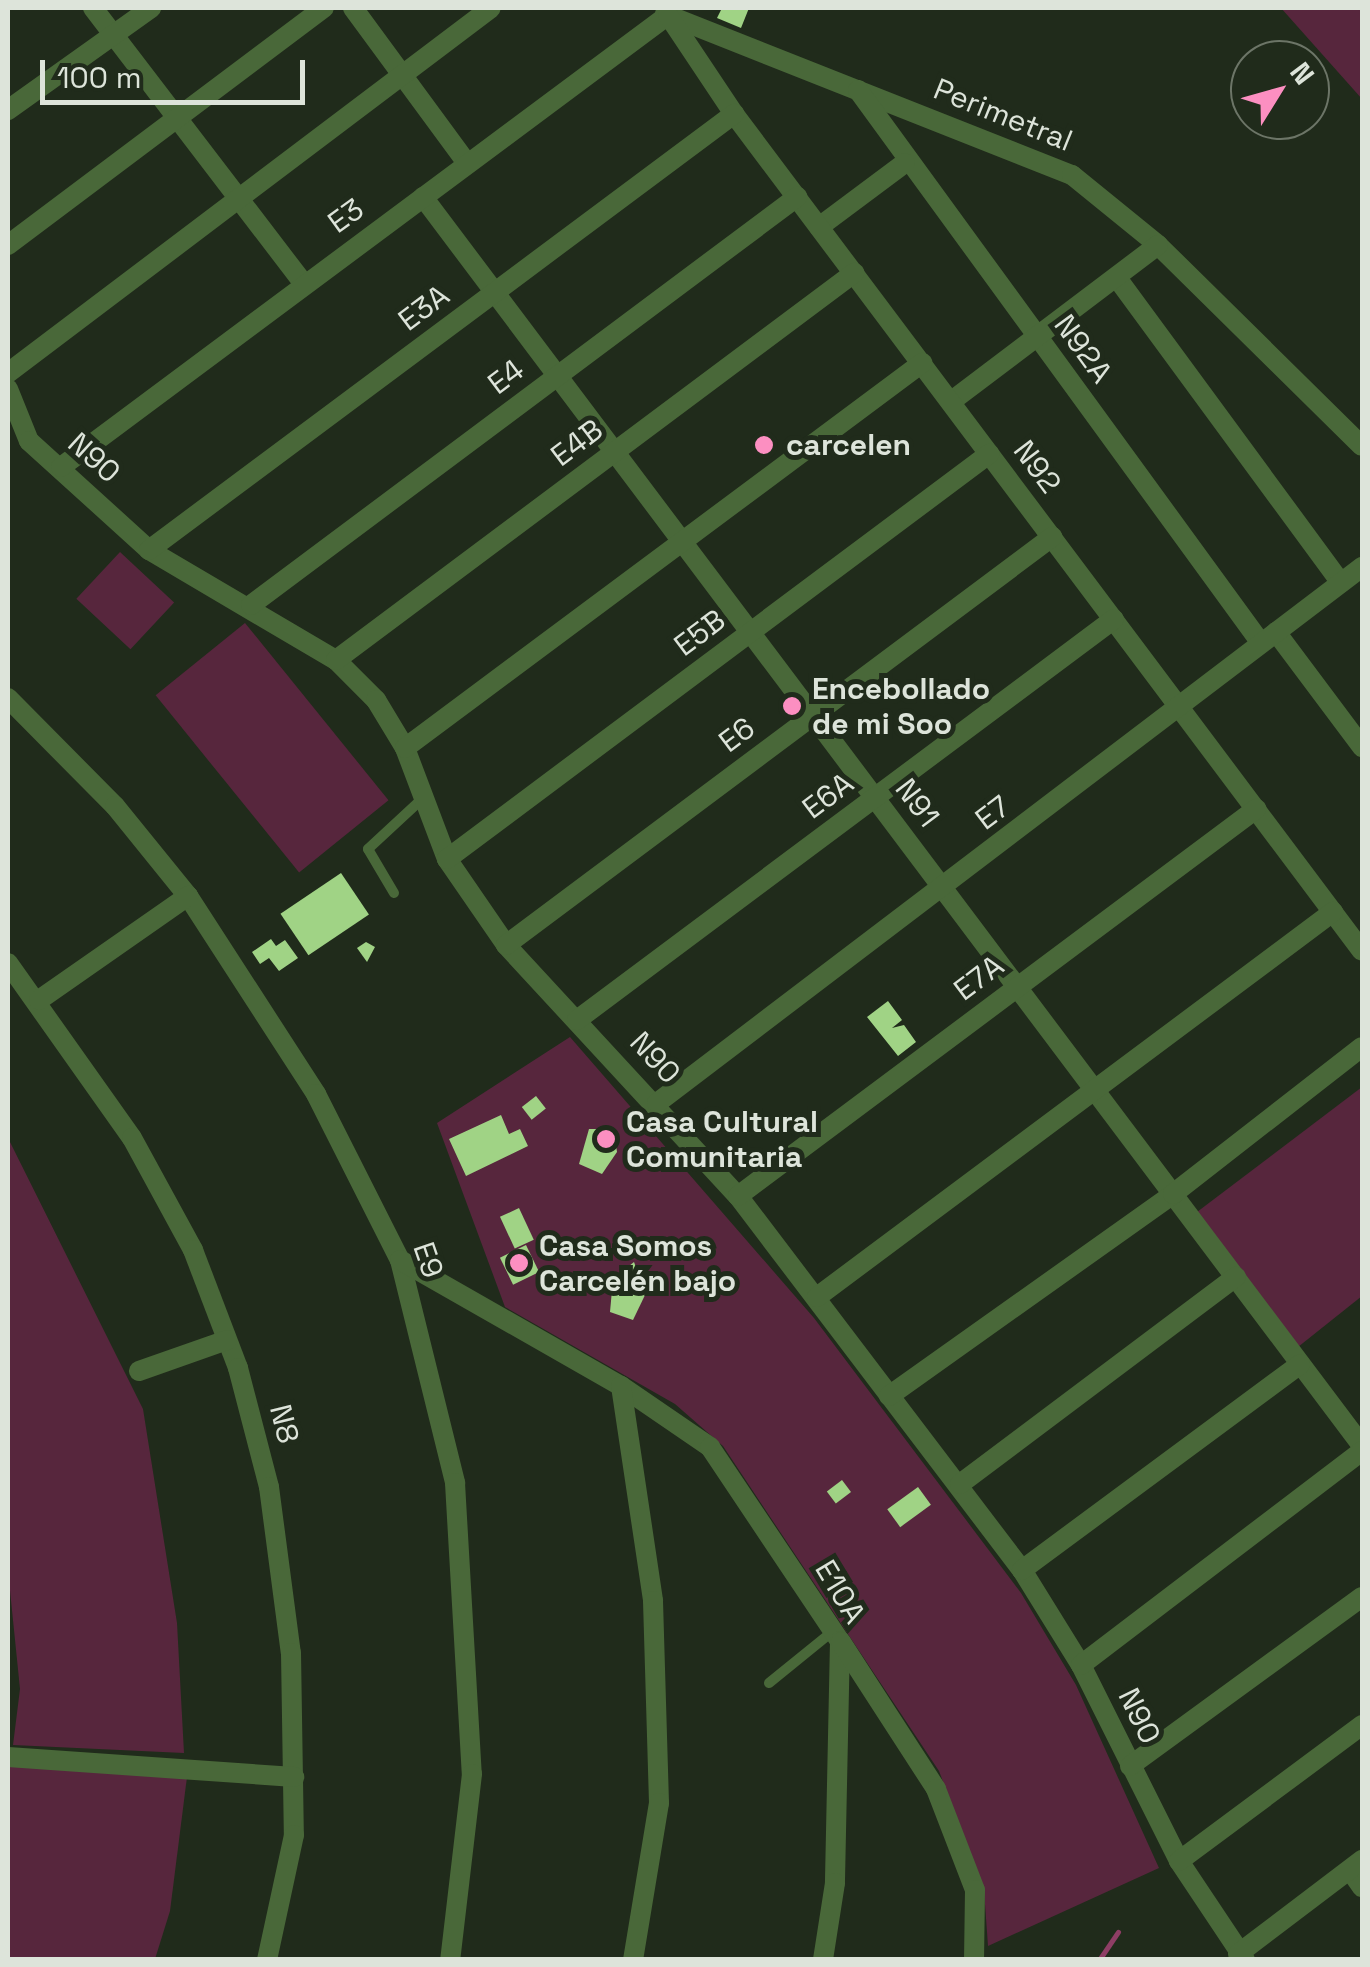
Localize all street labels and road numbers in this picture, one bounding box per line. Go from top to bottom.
street label: Perimetral [929,71,1077,159]
street label: E3 [321,191,371,241]
street label: E3A [392,277,456,339]
street label: N92A [1046,308,1120,390]
street label: E4 [481,352,531,402]
street label: E4B [544,412,610,474]
street label: N90 [61,425,127,491]
street label: N92 [1006,434,1068,500]
street label: E5B [667,602,733,664]
street label: E6 [712,710,762,760]
street label: E6A [796,765,860,827]
street label: N91 [887,772,947,834]
street label: E7 [969,788,1017,838]
street label: E7A [947,948,1011,1008]
street label: N90 [622,1025,688,1091]
street label: E9 [405,1237,451,1283]
street label: N8 [262,1401,306,1447]
street label: E10A [807,1554,873,1630]
street label: N90 [1110,1682,1168,1750]

